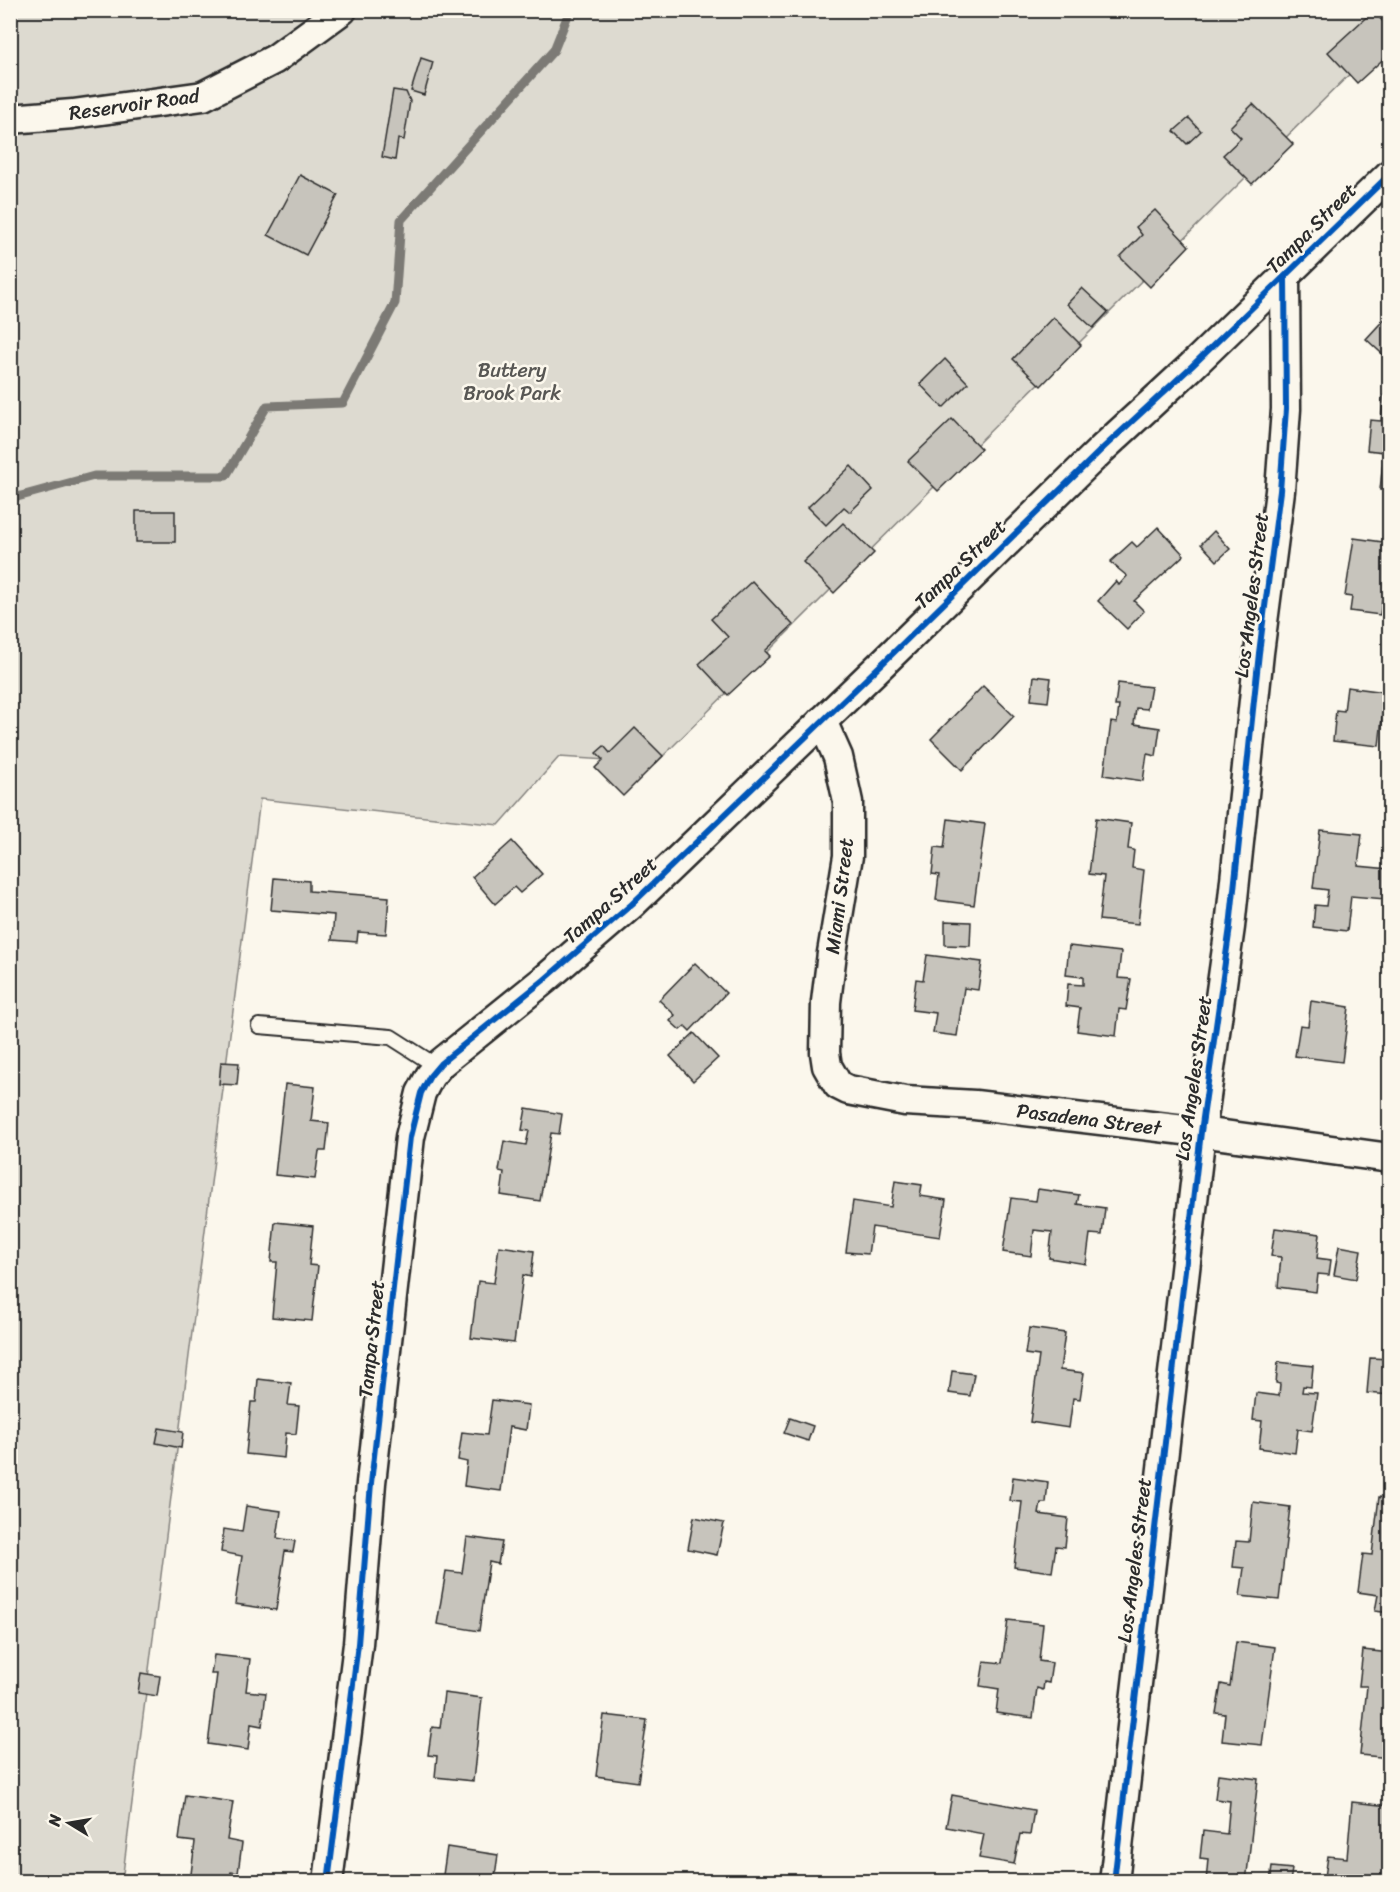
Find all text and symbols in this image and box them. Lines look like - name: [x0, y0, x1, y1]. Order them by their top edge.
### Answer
- street label: Reservoir Road: [67, 78, 203, 131]
- street label: Tampa Street: [1257, 174, 1366, 282]
- park label: Buttery Brook Park: [463, 353, 561, 411]
- street label: Los Angeles Street: [1224, 510, 1279, 680]
- street label: Tampa Street: [906, 511, 1015, 618]
- street label: Miami Street: [815, 836, 864, 956]
- street label: Tampa Street: [555, 848, 666, 953]
- street label: Los Angeles Street: [1165, 993, 1222, 1163]
- street label: Pasadena Street: [1015, 1093, 1164, 1146]
- street label: Tampa Street: [348, 1278, 395, 1400]
- street label: Los Angeles Street: [1107, 1475, 1162, 1645]
- north arrow: [39, 1793, 99, 1853]
- text: N: [39, 1811, 70, 1829]

